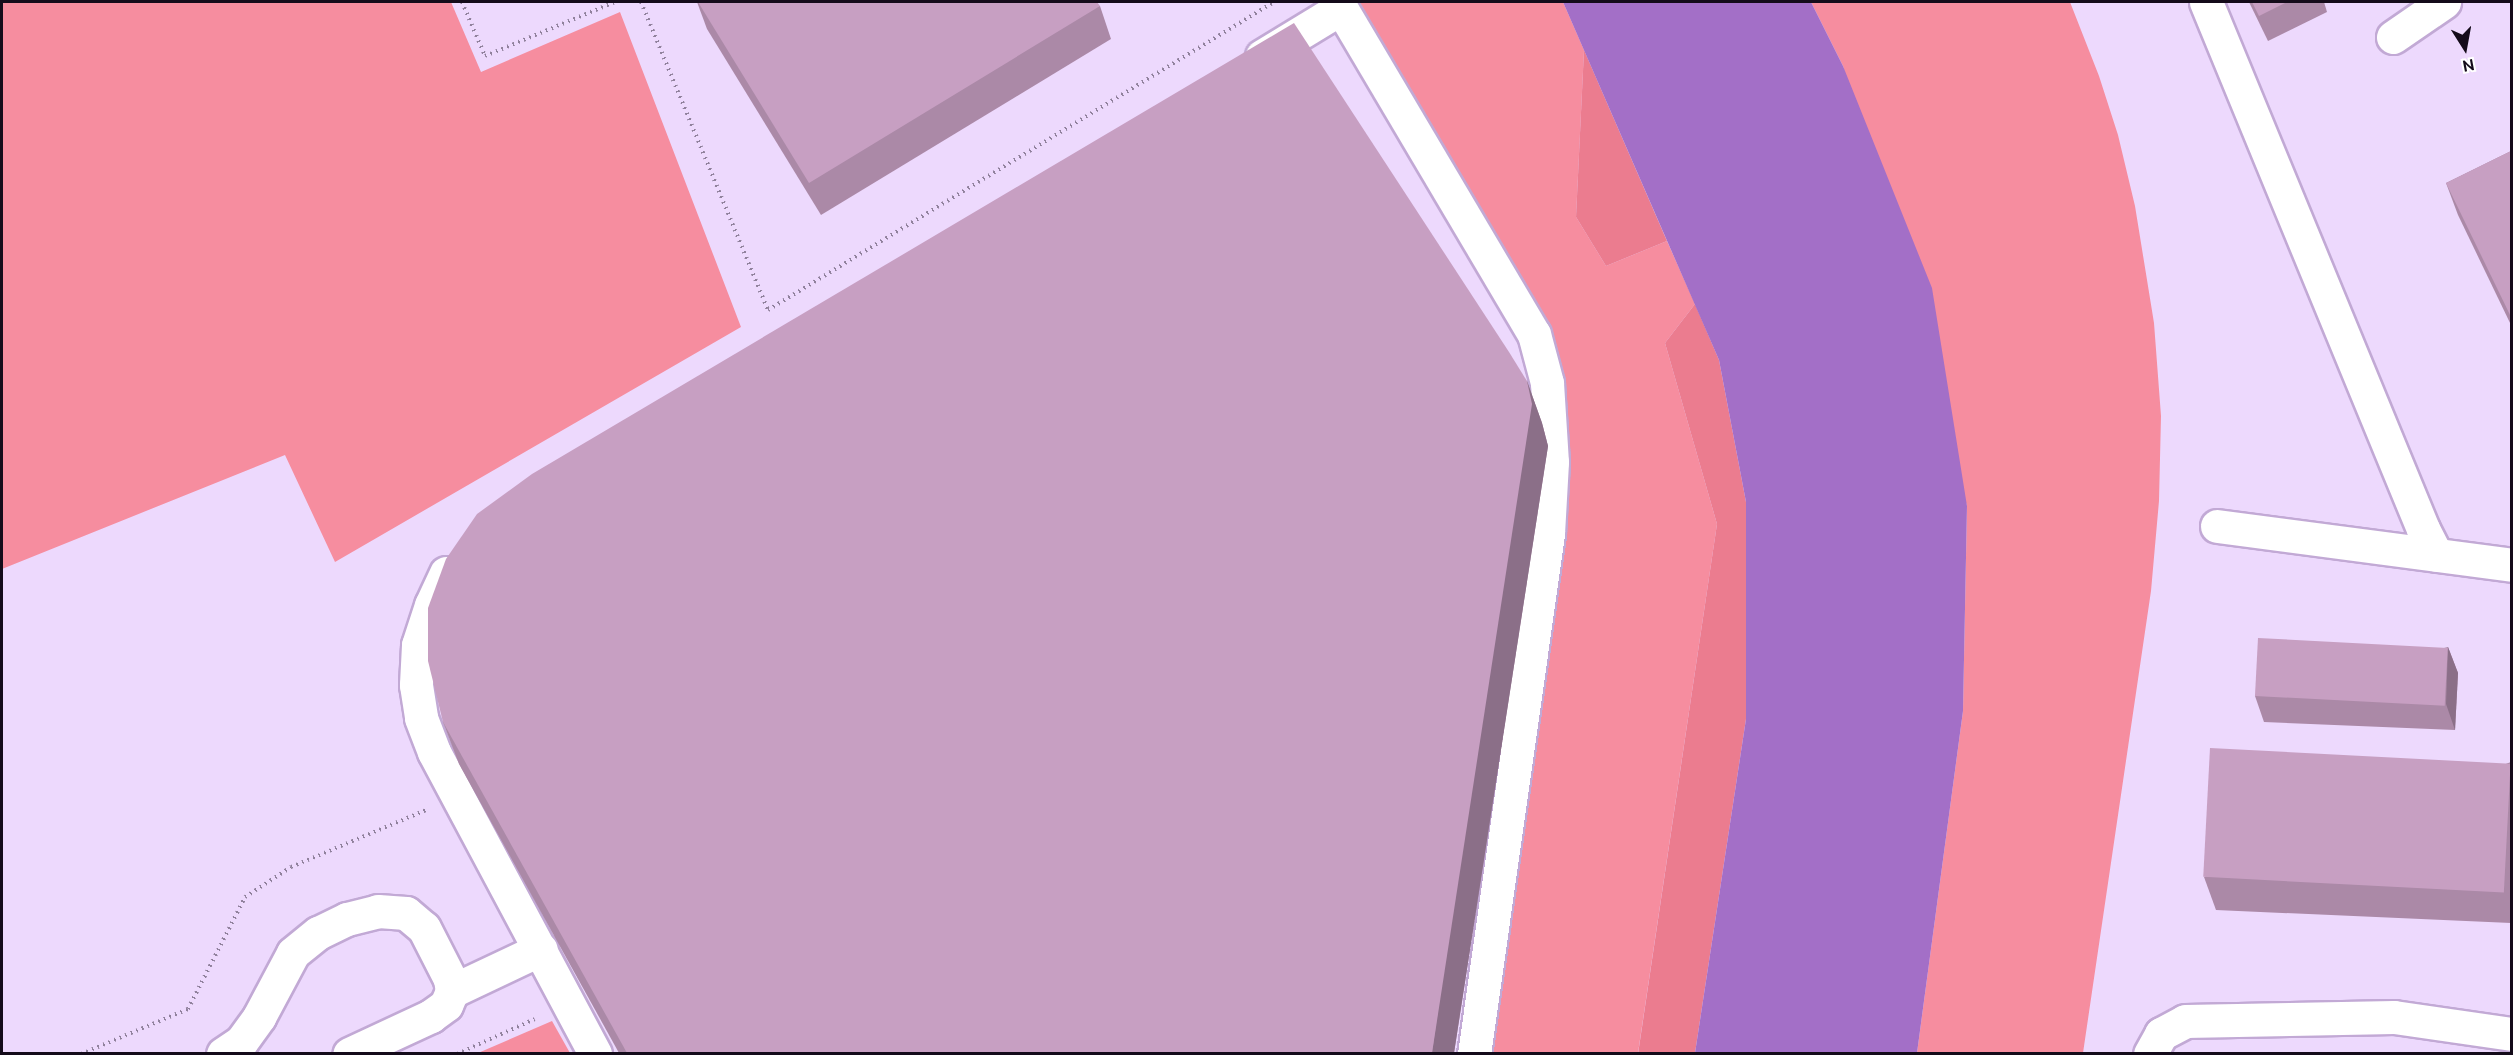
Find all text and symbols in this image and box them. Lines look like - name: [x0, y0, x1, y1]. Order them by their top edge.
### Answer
- north arrow: [2435, 18, 2495, 78]
- text: N: [2461, 56, 2476, 76]

